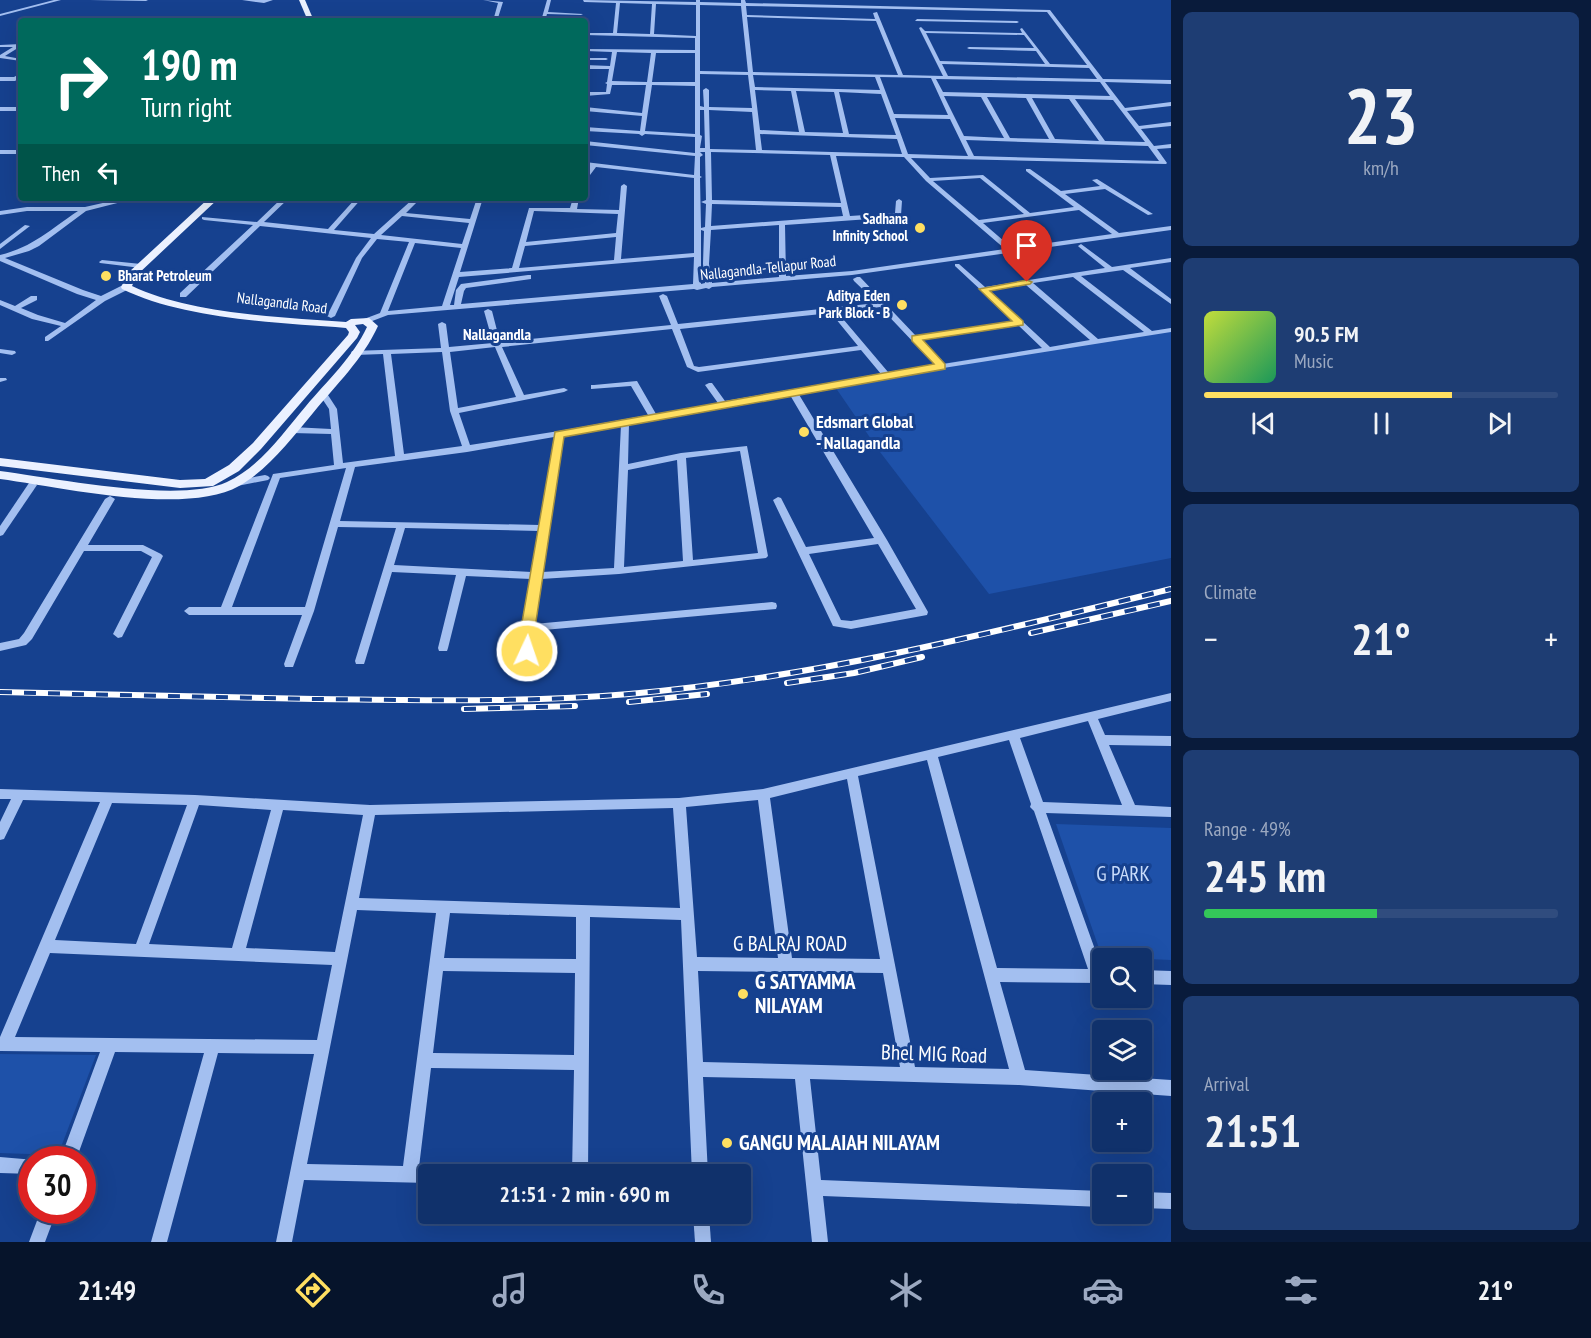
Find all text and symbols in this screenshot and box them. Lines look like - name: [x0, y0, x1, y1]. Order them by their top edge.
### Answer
- text: 190 m: [141, 37, 238, 92]
- icon: right: [42, 42, 120, 120]
- text: 23: [1344, 65, 1418, 166]
- text: Turn right: [141, 90, 232, 124]
- text: km/h: [1363, 155, 1399, 181]
- icon: left: [92, 156, 125, 189]
- text: Then: [42, 159, 80, 187]
- place label: Sadhana Infinity School: [832, 209, 908, 245]
- pin: [1001, 220, 1052, 282]
- marker: Sadhana Infinity School: [913, 221, 927, 235]
- icon: arrive: [1010, 229, 1043, 262]
- street label: Nallagandla-Tellapur Road: [699, 251, 837, 284]
- place label: Bharat Petroleum: [118, 266, 212, 285]
- marker: Bharat Petroleum: [99, 269, 113, 283]
- place label: Aditya Eden Park Block - B: [819, 286, 890, 322]
- street label: Nallagandla Road: [236, 288, 328, 317]
- marker: Aditya Eden Park Block - B: [895, 298, 909, 312]
- text: 90.5 FM: [1294, 320, 1359, 348]
- district label: Nallagandla: [463, 324, 531, 344]
- text: Music: [1294, 348, 1334, 374]
- icon: previous: [1247, 407, 1280, 440]
- icon: pause: [1365, 407, 1398, 440]
- icon: next: [1483, 407, 1516, 440]
- place label: Edsmart Global - Nallagandla: [816, 410, 914, 454]
- marker: Edsmart Global - Nallagandla: [797, 425, 811, 439]
- text: Climate: [1204, 579, 1257, 605]
- text: 21°: [1351, 609, 1411, 667]
- text: −: [1204, 617, 1218, 660]
- text: +: [1544, 617, 1558, 660]
- position arrow: [495, 619, 559, 683]
- text: Range · 49%: [1204, 816, 1291, 842]
- text: 245 km: [1204, 846, 1326, 904]
- park label: G PARK: [1096, 860, 1150, 887]
- street label: G BALRAJ ROAD: [733, 930, 847, 957]
- map controls: [1092, 948, 1152, 1224]
- button: search: [1092, 948, 1152, 1008]
- place label: G SATYAMMA NILAYAM: [755, 968, 856, 1019]
- marker: G SATYAMMA NILAYAM: [736, 987, 750, 1001]
- button: layers: [1092, 1020, 1152, 1080]
- street label: Bhel MIG Road: [881, 1038, 987, 1069]
- text: Arrival: [1204, 1071, 1249, 1097]
- button: +: [1092, 1092, 1152, 1152]
- text: 21:51: [1204, 1101, 1301, 1159]
- place label: GANGU MALAIAH NILAYAM: [739, 1129, 940, 1156]
- marker: GANGU MALAIAH NILAYAM: [720, 1136, 734, 1150]
- speed limit sign: 30: [18, 1146, 96, 1224]
- button: −: [1092, 1164, 1152, 1224]
- text: 21:51 · 2 min · 690 m: [499, 1180, 670, 1208]
- icon: directions: [292, 1269, 334, 1311]
- icon: music: [489, 1269, 531, 1311]
- icon: phone: [687, 1269, 729, 1311]
- icon: climate: [885, 1269, 927, 1311]
- icon: car: [1082, 1269, 1124, 1311]
- icon: filters: [1280, 1269, 1322, 1311]
- text: 21:49: [78, 1273, 136, 1307]
- text: 21°: [1477, 1273, 1513, 1307]

